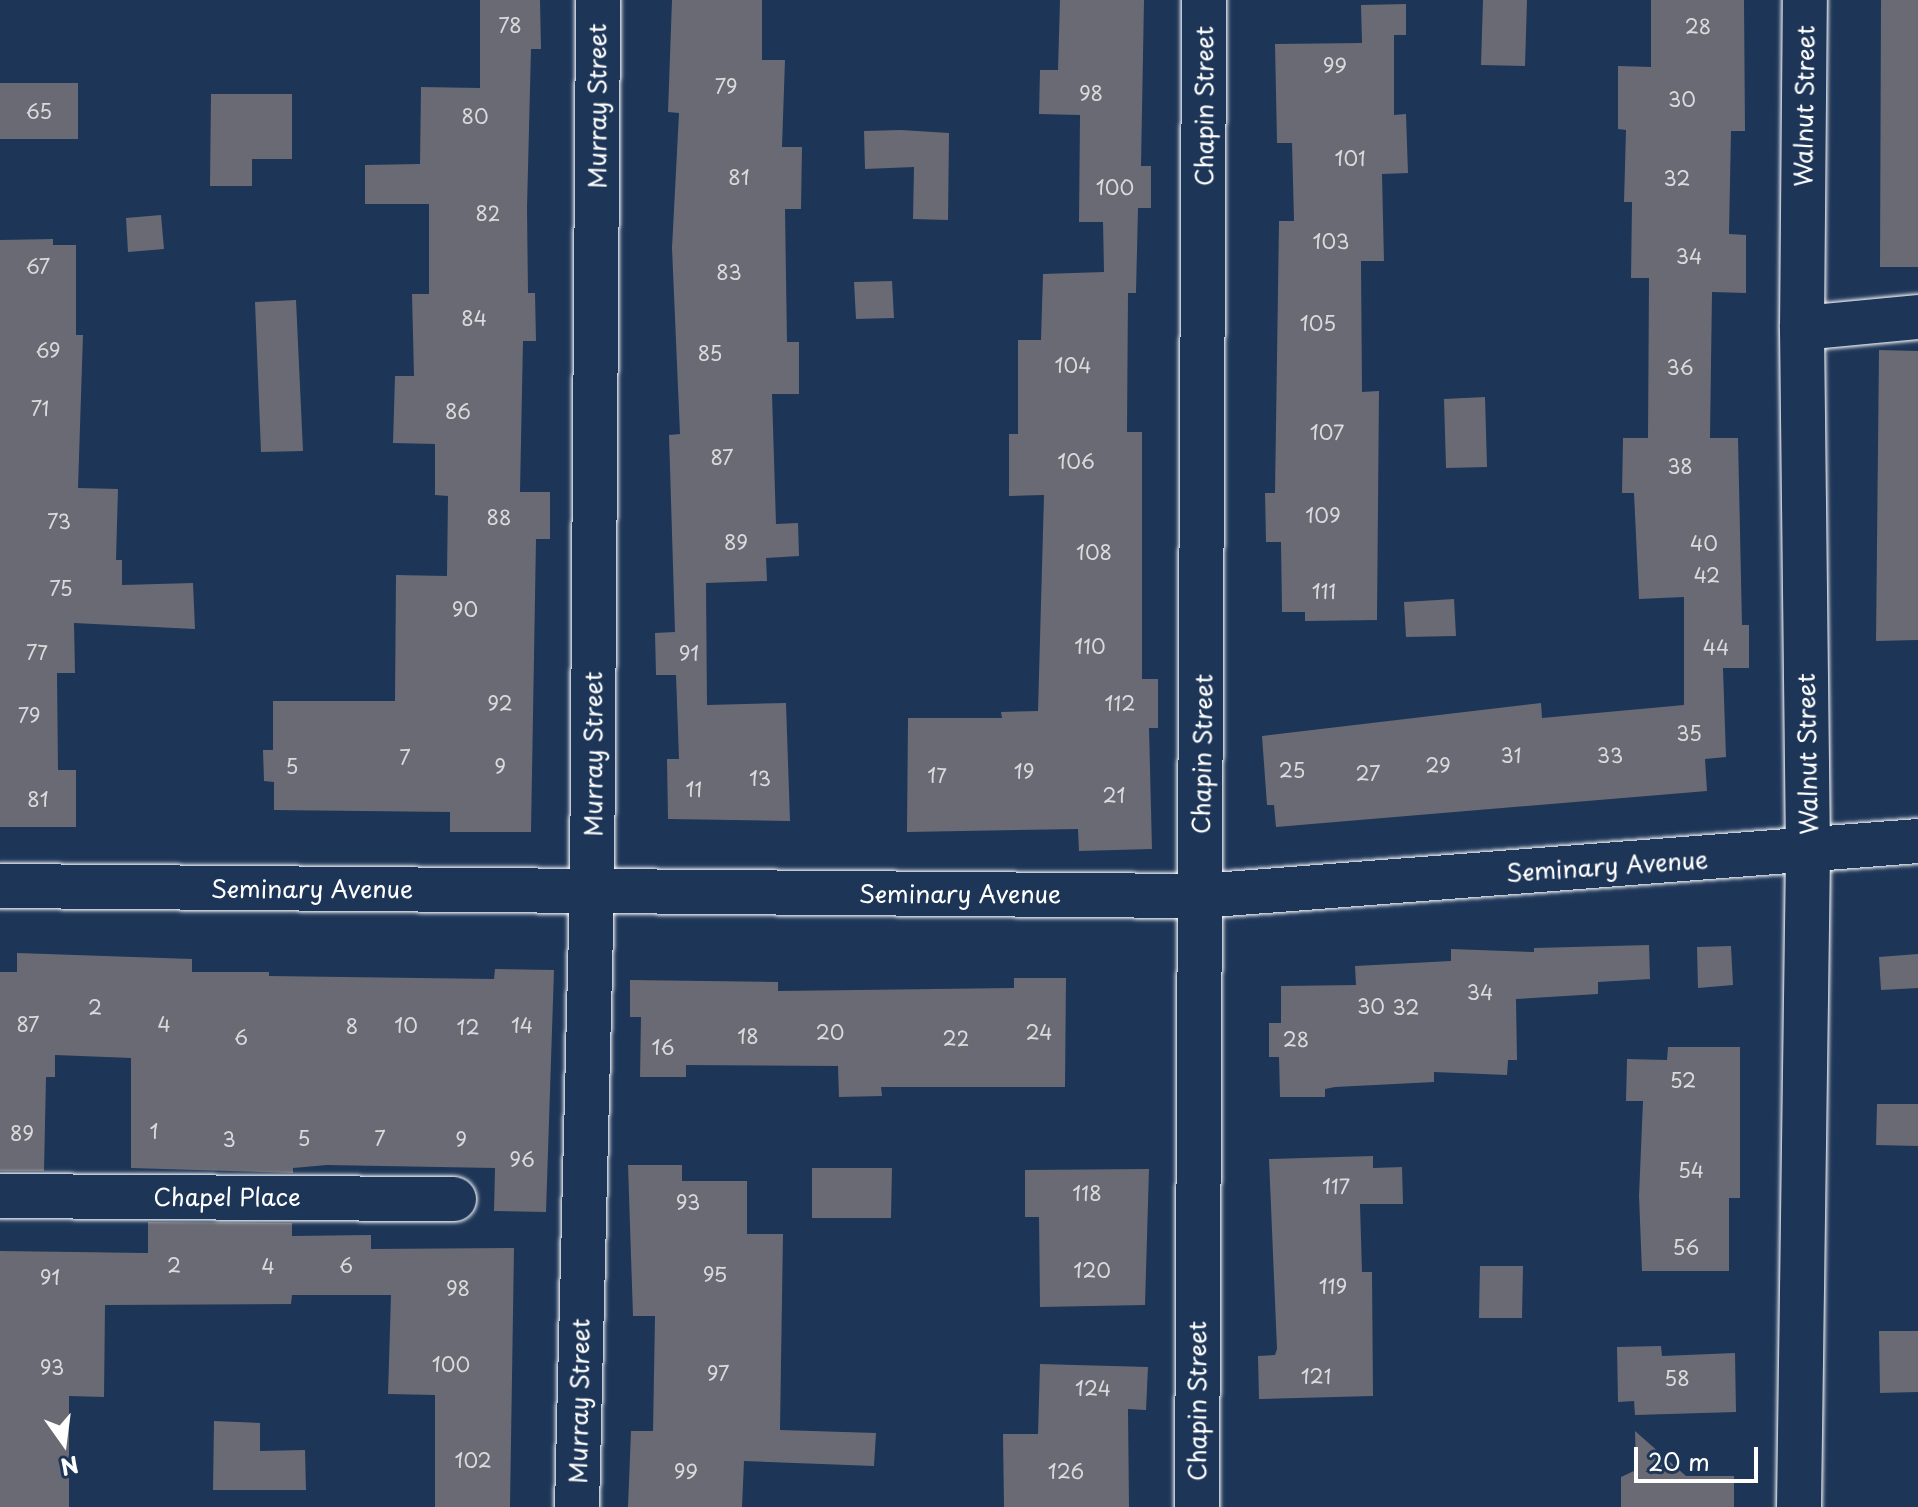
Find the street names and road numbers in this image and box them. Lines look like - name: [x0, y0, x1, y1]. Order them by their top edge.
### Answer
- street label: Murray Street: [583, 23, 611, 189]
- street label: Walnut Street: [1788, 25, 1820, 187]
- street label: Chapin Street: [1190, 26, 1218, 186]
- street label: Murray Street: [579, 671, 607, 837]
- street label: Chapin Street: [1186, 673, 1218, 835]
- street label: Walnut Street: [1791, 673, 1823, 835]
- street label: Seminary Avenue: [1506, 845, 1708, 887]
- street label: Seminary Avenue: [212, 875, 412, 903]
- street label: Seminary Avenue: [860, 880, 1060, 908]
- street label: Chapel Place: [153, 1183, 301, 1211]
- street label: Murray Street: [563, 1318, 595, 1484]
- street label: Chapin Street: [1183, 1321, 1211, 1481]

